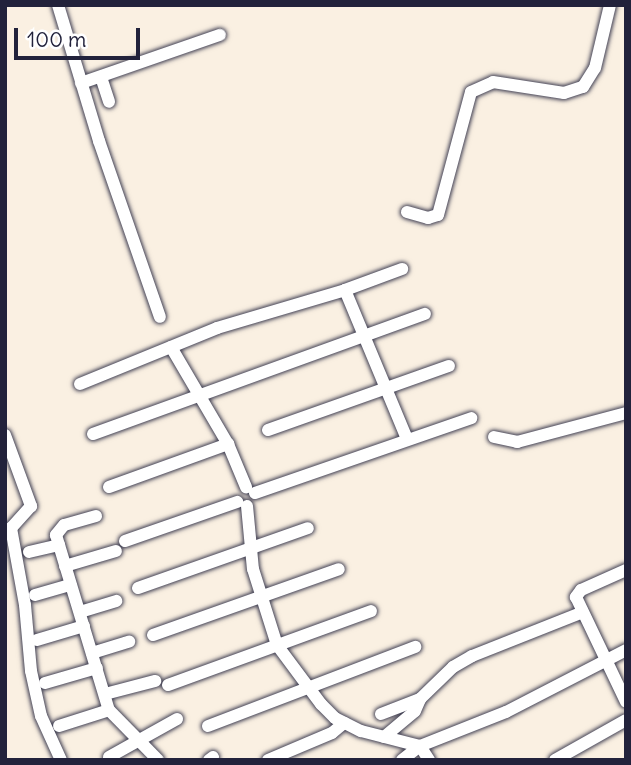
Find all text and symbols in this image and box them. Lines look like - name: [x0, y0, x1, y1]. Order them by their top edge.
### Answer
- scale bar: [18, 14, 144, 58]
- text: 100 m: [27, 26, 86, 53]

